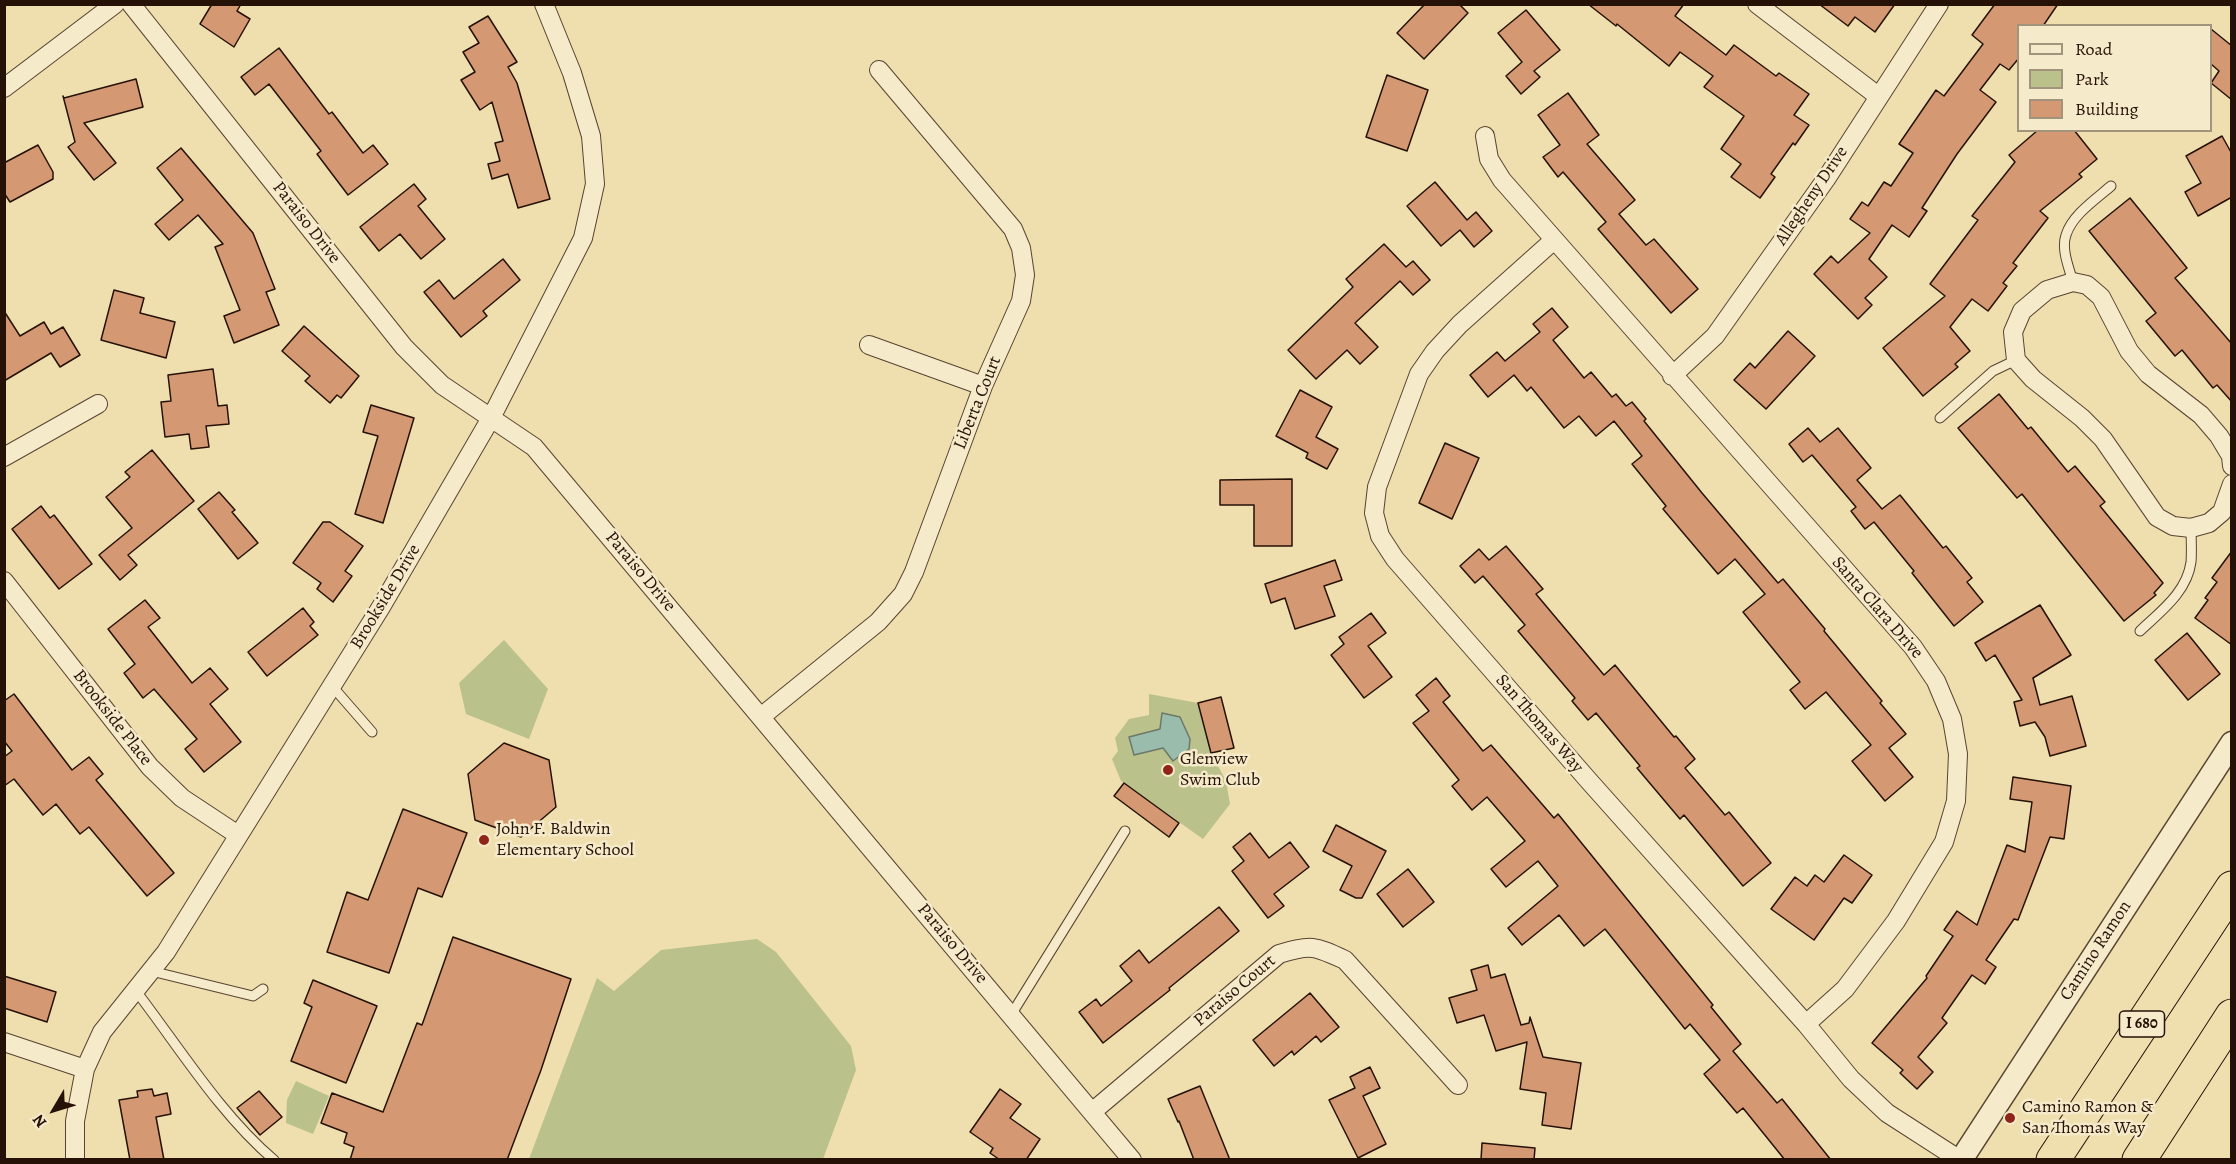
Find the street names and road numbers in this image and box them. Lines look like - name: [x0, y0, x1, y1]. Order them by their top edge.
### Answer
- street label: Allegheny Drive: [1771, 142, 1853, 250]
- street label: Paraiso Drive: [267, 178, 345, 268]
- street label: Liberta Court: [950, 353, 1006, 453]
- street label: Paraiso Drive: [600, 527, 680, 617]
- street label: Brookside Drive: [346, 541, 426, 653]
- street label: Santa Clara Drive: [1827, 552, 1927, 664]
- street label: Brookside Place: [68, 666, 156, 770]
- street label: San Thomas Way: [1490, 670, 1588, 778]
- street label: Camino Ramon: [2056, 897, 2136, 1005]
- street label: Paraiso Drive: [912, 899, 992, 989]
- street label: Paraiso Court: [1190, 950, 1280, 1032]
- road number: I 680: [2120, 1011, 2164, 1037]

